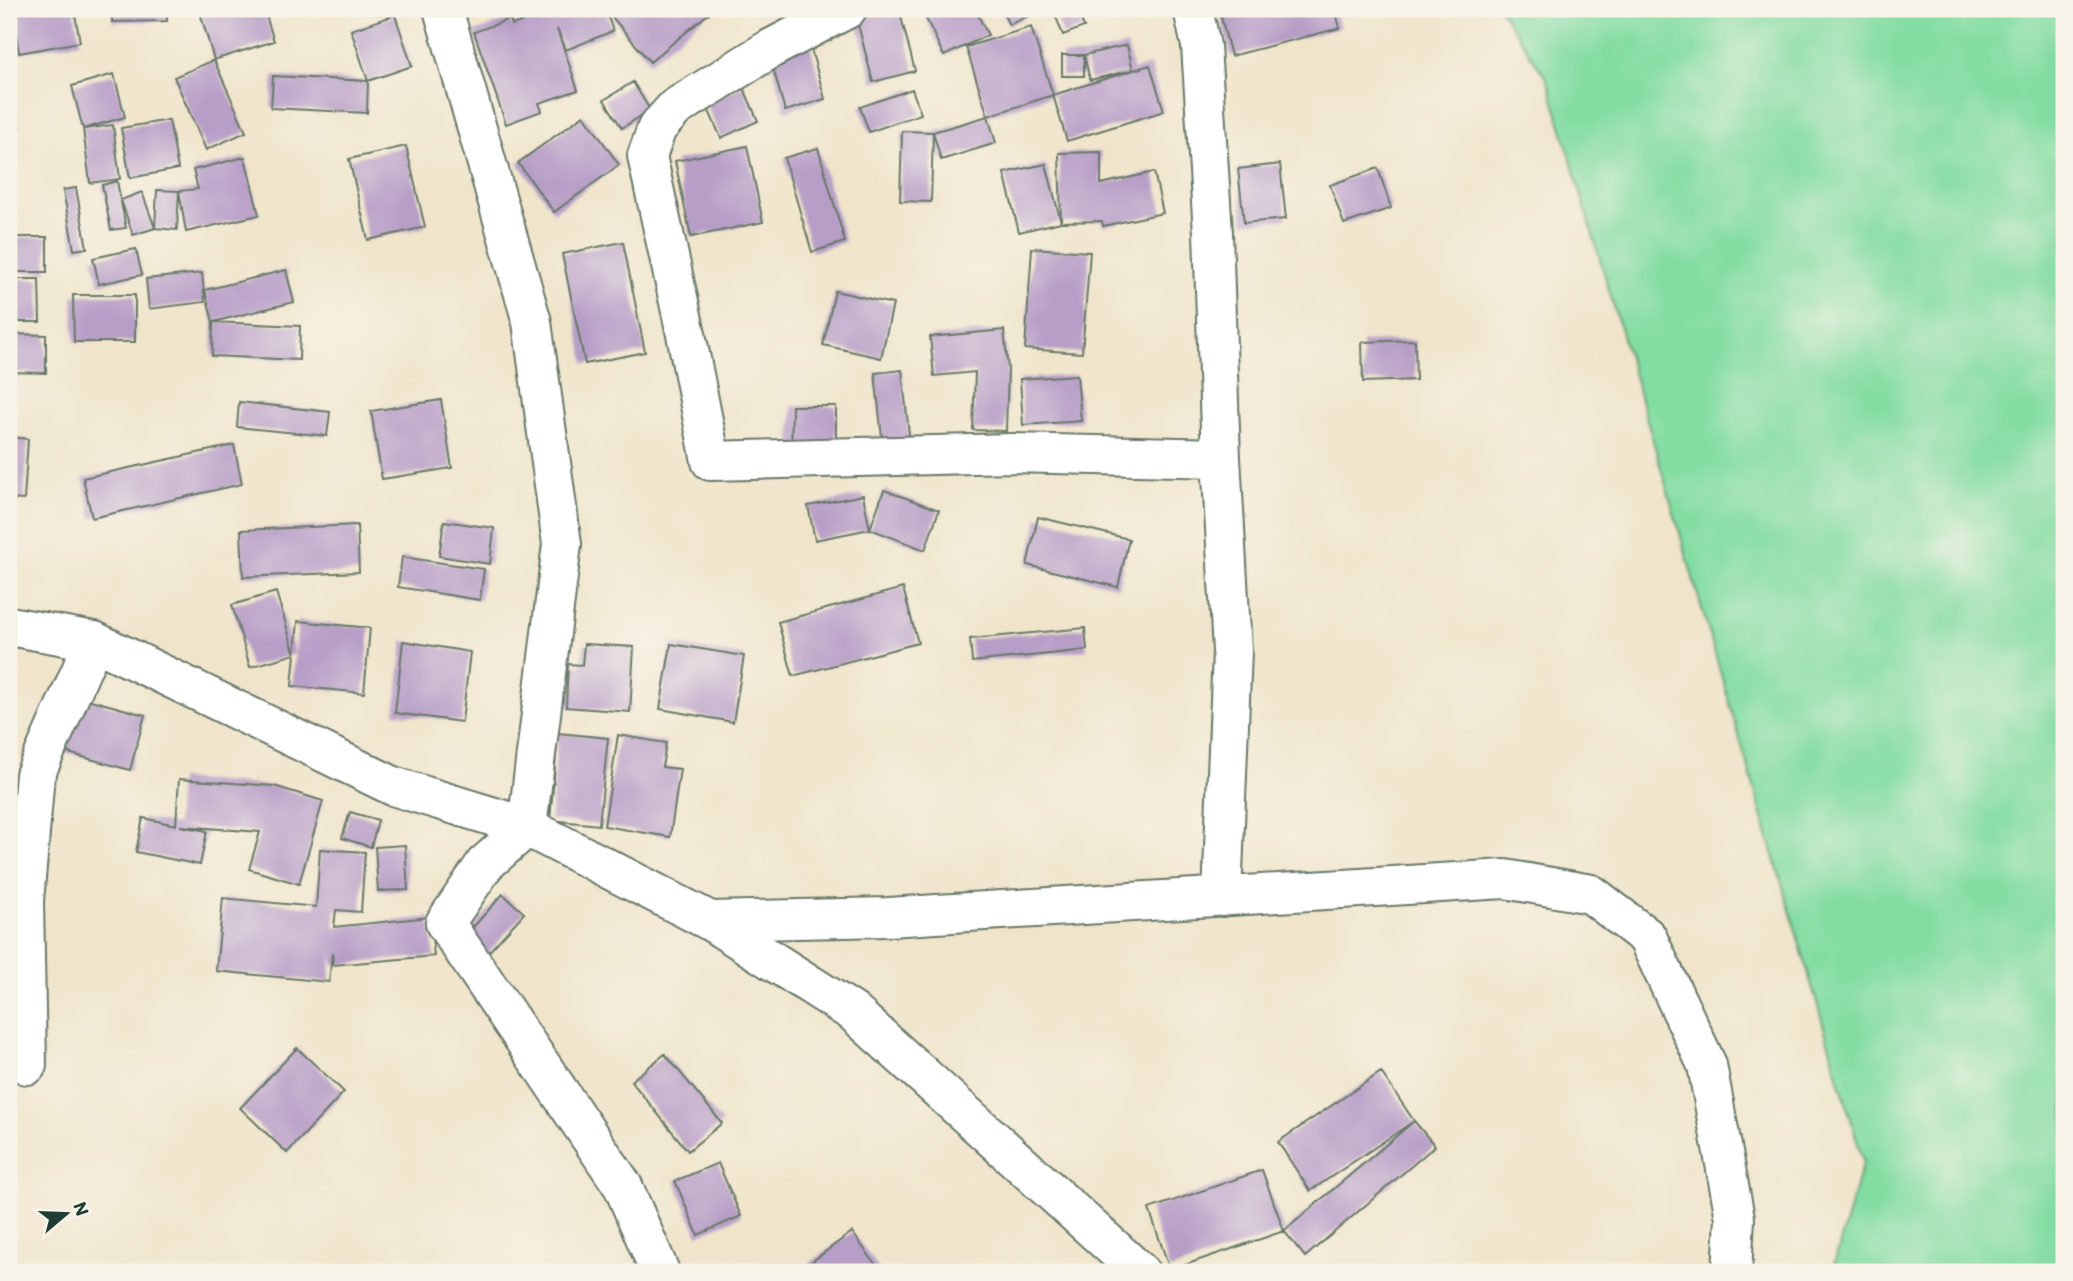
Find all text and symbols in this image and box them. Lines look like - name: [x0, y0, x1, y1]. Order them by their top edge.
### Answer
- north arrow: [32, 1180, 102, 1250]
- text: N: [69, 1199, 95, 1218]

